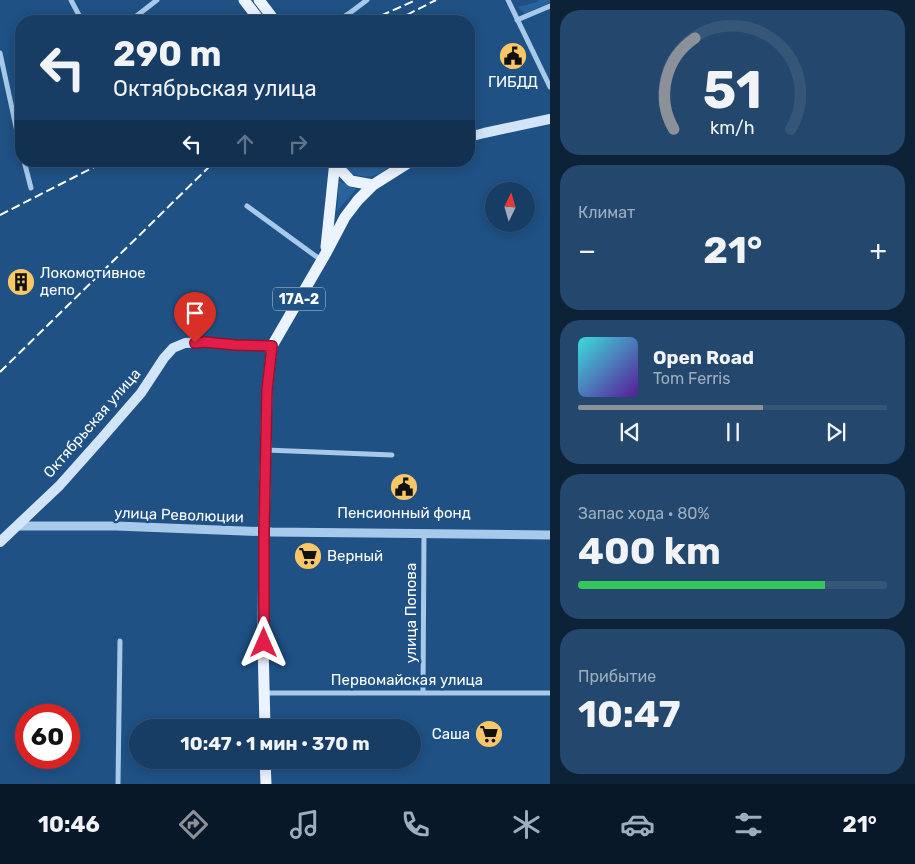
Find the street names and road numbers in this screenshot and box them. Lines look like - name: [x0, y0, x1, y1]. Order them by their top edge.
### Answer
- road number: 17А-2: [273, 288, 325, 310]
- street label: Октябрьская улица: [40, 365, 144, 481]
- street label: улица Революции: [114, 504, 244, 526]
- street label: улица Попова: [402, 563, 420, 663]
- street label: Первомайская улица: [331, 671, 483, 689]

